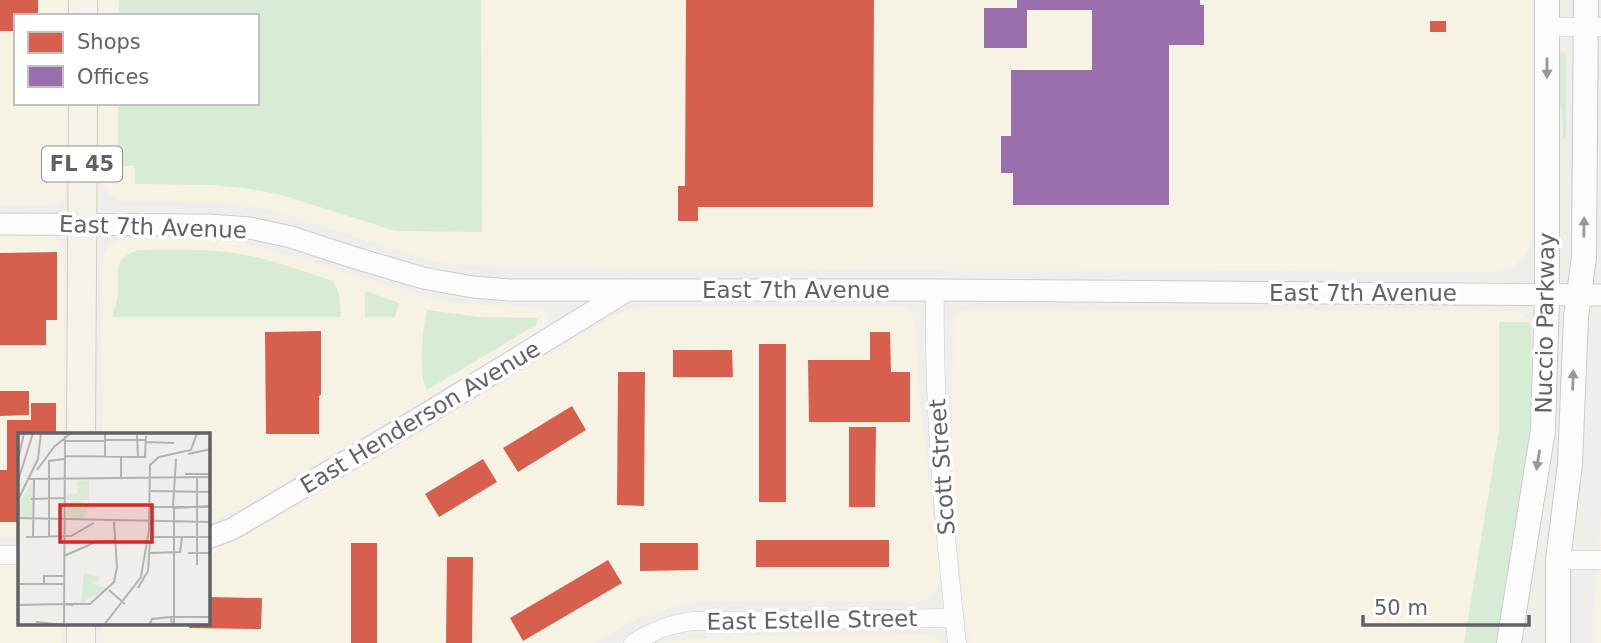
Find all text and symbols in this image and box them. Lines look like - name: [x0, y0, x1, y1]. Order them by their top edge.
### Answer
- legend: [14, 14, 259, 105]
- text: Shops: [77, 30, 141, 54]
- one-way arrow: [1541, 57, 1553, 79]
- text: Offices: [77, 65, 149, 89]
- road number: FL 45: [42, 146, 122, 182]
- street label: East 7th Avenue: [59, 211, 247, 243]
- one-way arrow: [1578, 215, 1590, 237]
- street label: Nuccio Parkway: [1530, 232, 1560, 414]
- street label: East 7th Avenue: [702, 277, 890, 303]
- street label: East 7th Avenue: [1269, 280, 1457, 306]
- street label: East Henderson Avenue: [296, 335, 544, 499]
- one-way arrow: [1568, 368, 1579, 390]
- street label: Scott Street: [924, 398, 960, 536]
- inset map: [18, 433, 210, 626]
- one-way arrow: [1532, 449, 1543, 471]
- scale bar: [1363, 584, 1529, 628]
- text: 50 m: [1374, 596, 1428, 620]
- street label: East Estelle Street: [706, 605, 918, 635]

